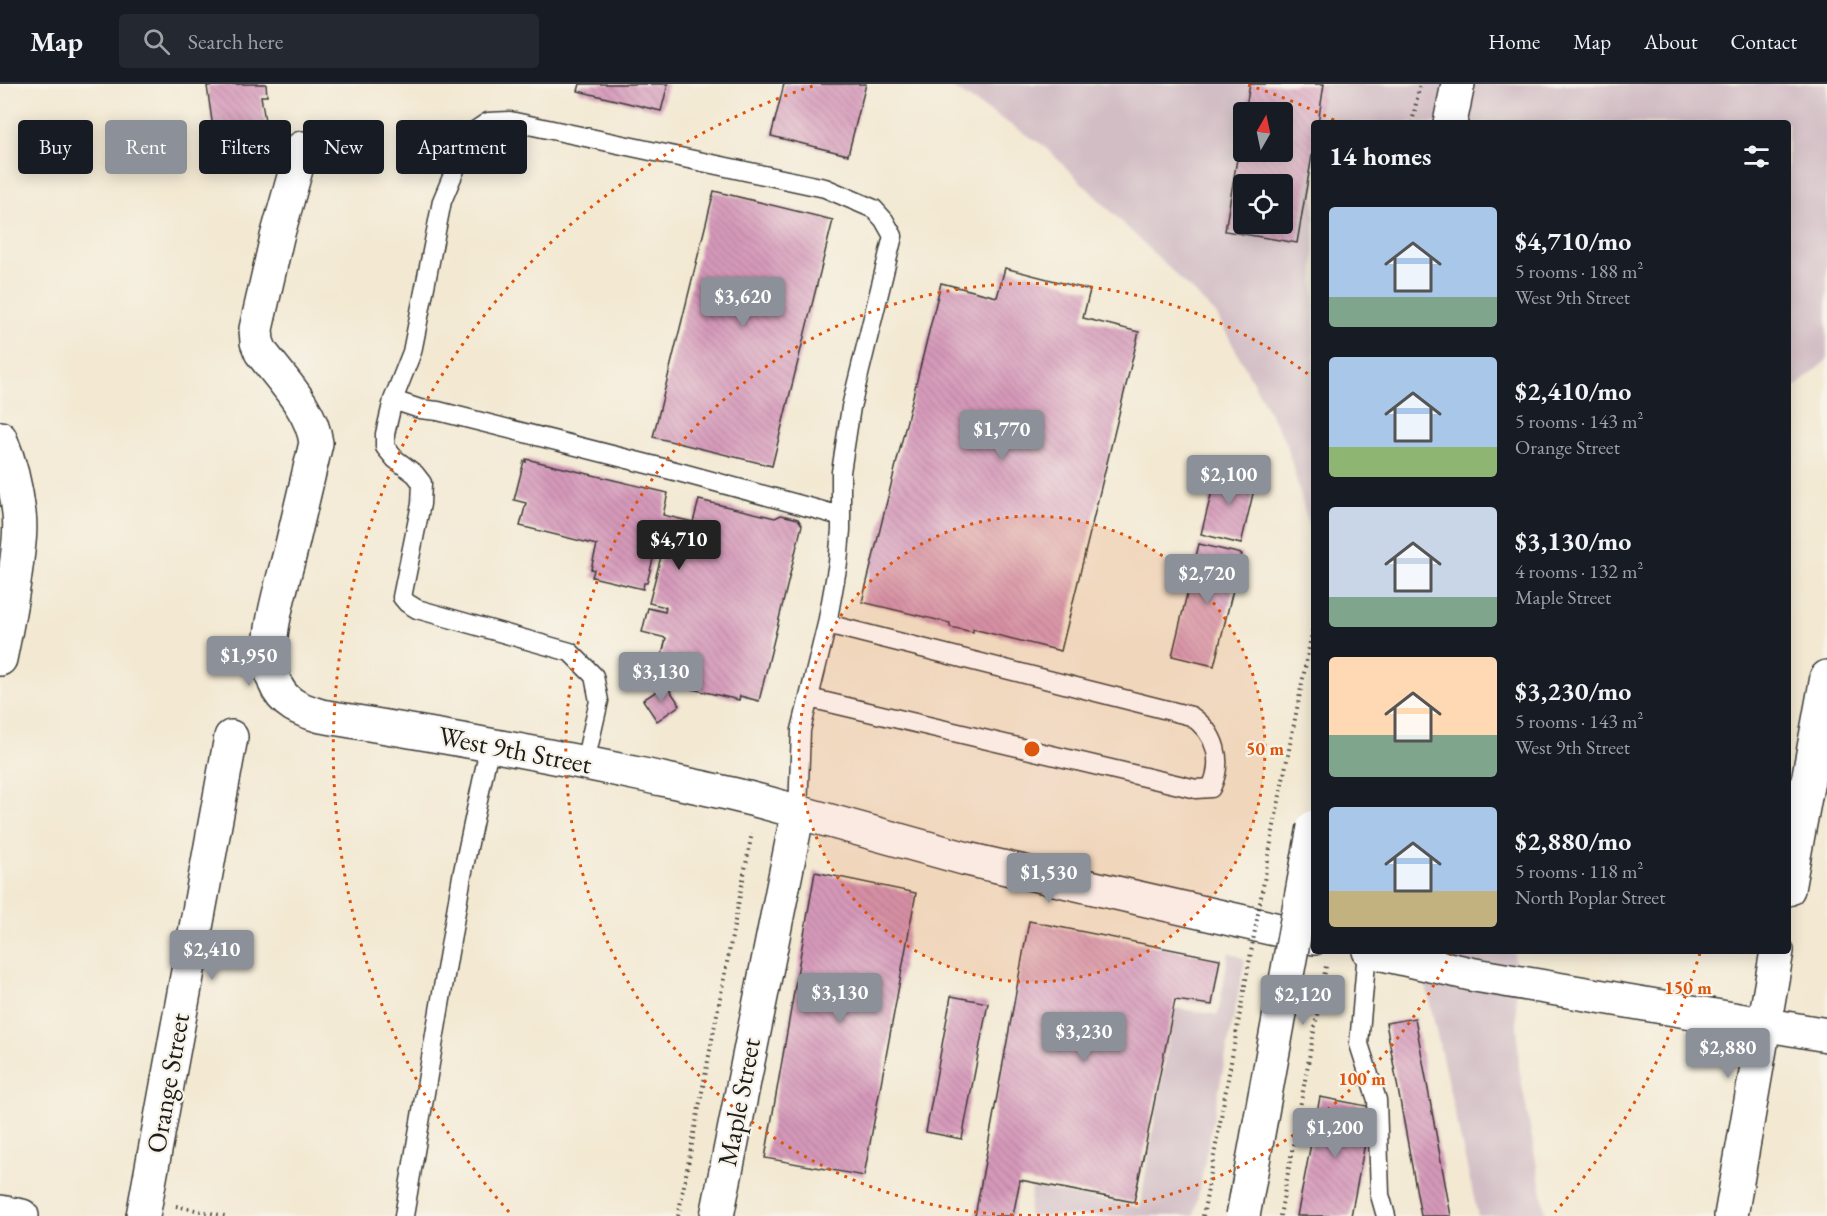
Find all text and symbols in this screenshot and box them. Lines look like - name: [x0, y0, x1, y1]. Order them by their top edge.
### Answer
- search box: [119, 14, 539, 68]
- text: Map: [30, 23, 83, 59]
- icon: search: [140, 25, 173, 58]
- text: Search here: [188, 27, 283, 56]
- text: Home: [1488, 28, 1540, 55]
- text: Map: [1573, 28, 1611, 55]
- text: About: [1644, 28, 1697, 55]
- text: Contact: [1730, 28, 1797, 55]
- north arrow: [1233, 102, 1293, 162]
- map controls: [1233, 102, 1293, 234]
- chip: Buy: [18, 120, 93, 174]
- chip: Rent: [105, 120, 187, 174]
- chip: Filters: [199, 120, 291, 174]
- chip: New: [303, 120, 384, 174]
- chip: Apartment: [396, 120, 527, 174]
- text: 14 homes: [1329, 139, 1431, 173]
- icon: filters: [1740, 140, 1773, 173]
- button: locate: [1233, 174, 1293, 234]
- text: $4,710/mo: [1515, 224, 1631, 258]
- icon: home: [1377, 231, 1449, 303]
- text: 5 rooms · 188 m²: [1515, 258, 1643, 284]
- pin: $3,620: [694, 277, 792, 328]
- text: $3,620: [715, 283, 771, 309]
- text: West 9th Street: [1515, 284, 1630, 310]
- text: $2,410/mo: [1515, 374, 1631, 408]
- icon: home: [1377, 381, 1449, 453]
- text: 5 rooms · 143 m²: [1515, 408, 1643, 434]
- pin: $1,770: [953, 410, 1051, 461]
- text: $1,770: [974, 416, 1030, 442]
- text: Orange Street: [1515, 434, 1620, 460]
- pin: $2,100: [1180, 455, 1278, 506]
- text: $2,100: [1201, 461, 1257, 487]
- pin: $4,710: [630, 520, 728, 571]
- text: $3,130/mo: [1515, 524, 1631, 558]
- text: $4,710: [651, 526, 707, 552]
- icon: home: [1377, 531, 1449, 603]
- pin: $2,720: [1158, 554, 1256, 605]
- text: 4 rooms · 132 m²: [1515, 558, 1643, 584]
- text: $2,720: [1179, 560, 1235, 586]
- text: Maple Street: [1515, 584, 1611, 610]
- pin: $1,950: [200, 636, 298, 687]
- text: $1,950: [221, 642, 277, 668]
- pin: $3,130: [612, 652, 710, 703]
- text: $3,130: [633, 658, 689, 684]
- text: $3,230/mo: [1515, 674, 1631, 708]
- icon: home: [1377, 681, 1449, 753]
- text: 5 rooms · 143 m²: [1515, 708, 1643, 734]
- street label: West 9th Street: [436, 718, 595, 782]
- text: West 9th Street: [1515, 734, 1630, 760]
- text: 50 m: [1246, 737, 1284, 760]
- centre of rings: [1022, 739, 1042, 759]
- text: $2,880/mo: [1515, 824, 1631, 858]
- icon: home: [1377, 831, 1449, 903]
- pin: $1,530: [1000, 853, 1098, 904]
- text: 5 rooms · 118 m²: [1515, 858, 1643, 884]
- text: $1,530: [1021, 859, 1077, 885]
- text: North Poplar Street: [1515, 884, 1665, 910]
- pin: $2,410: [163, 930, 261, 981]
- text: $2,410: [184, 936, 240, 962]
- pin: $3,130: [791, 973, 889, 1024]
- pin: $2,120: [1254, 975, 1352, 1026]
- text: 150 m: [1664, 976, 1712, 999]
- text: $3,130: [812, 979, 868, 1005]
- text: $2,120: [1275, 981, 1331, 1007]
- street label: Orange Street: [138, 1010, 197, 1156]
- pin: $3,230: [1035, 1012, 1133, 1063]
- text: $3,230: [1056, 1018, 1112, 1044]
- pin: $2,880: [1679, 1028, 1777, 1079]
- street label: Maple Street: [709, 1034, 768, 1169]
- text: $2,880: [1700, 1034, 1756, 1060]
- text: 100 m: [1338, 1067, 1386, 1090]
- pin: $1,200: [1286, 1108, 1384, 1159]
- text: $1,200: [1307, 1114, 1363, 1140]

